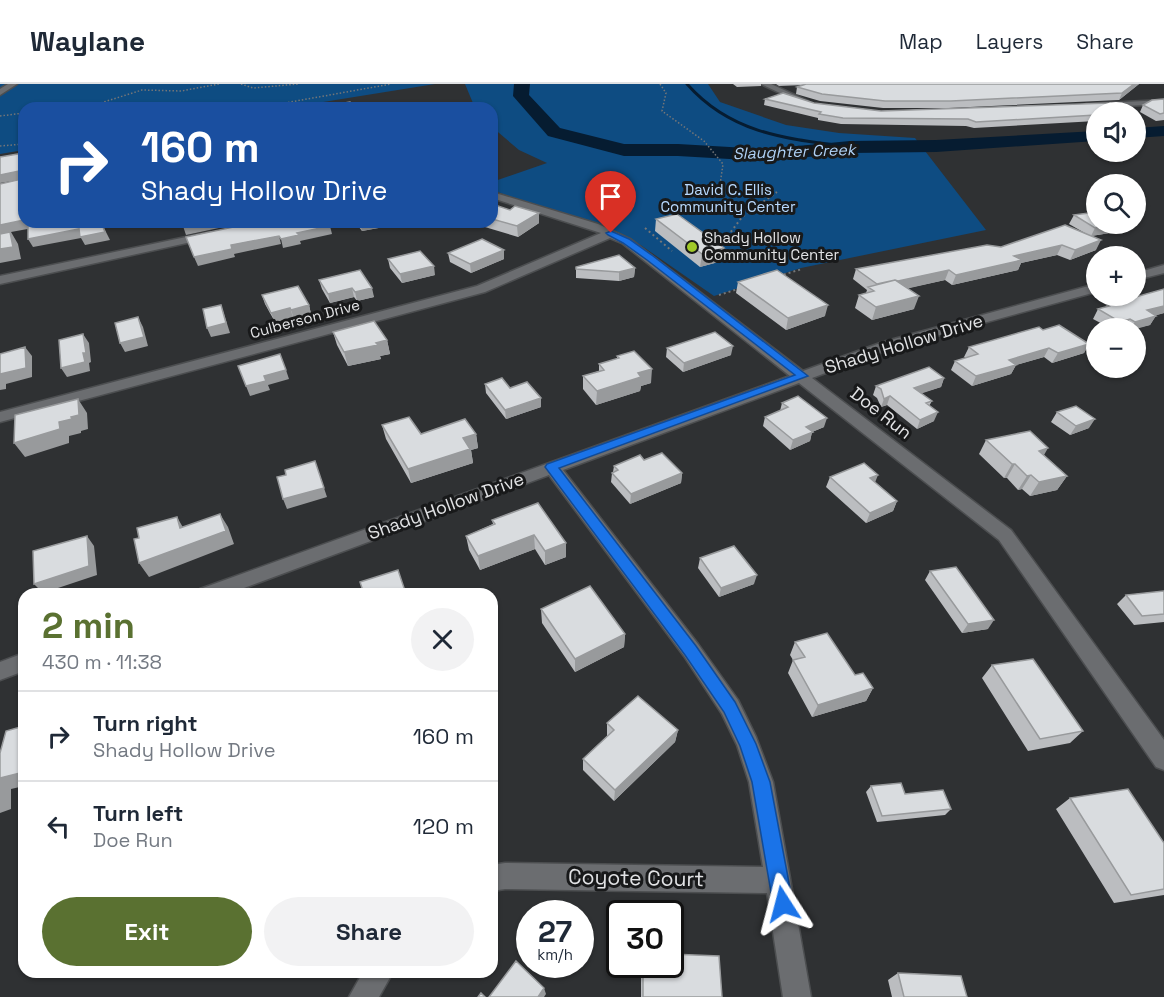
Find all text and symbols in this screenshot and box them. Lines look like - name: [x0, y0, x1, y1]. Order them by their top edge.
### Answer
- text: Waylane: [30, 23, 145, 59]
- text: Map: [899, 28, 943, 55]
- text: Layers: [976, 28, 1043, 55]
- text: Share: [1076, 28, 1134, 55]
- map controls: [1086, 102, 1146, 378]
- button: sound: [1086, 102, 1146, 162]
- text: 160 m: [141, 121, 260, 174]
- icon: right: [42, 126, 120, 204]
- water label: Slaughter Creek: [732, 139, 858, 164]
- pin: [585, 171, 636, 233]
- text: Shady Hollow Drive: [141, 173, 387, 208]
- button: search: [1086, 174, 1146, 234]
- icon: arrive: [594, 180, 627, 213]
- park label: David C. Ellis Community Center: [660, 180, 796, 216]
- place label: Shady Hollow Community Center: [704, 228, 840, 264]
- marker: Shady Hollow Community Center: [685, 240, 699, 254]
- button: +: [1086, 246, 1146, 306]
- street label: Culberson Drive: [248, 295, 362, 342]
- street label: Shady Hollow Drive: [822, 309, 986, 379]
- button: −: [1086, 318, 1146, 378]
- street label: Doe Run: [846, 381, 917, 444]
- street label: Shady Hollow Drive: [365, 467, 527, 544]
- text: 2 min: [42, 603, 135, 649]
- button: close: [411, 608, 474, 671]
- text: 430 m · 11:38: [42, 649, 162, 675]
- text: Turn right: [93, 709, 198, 737]
- icon: right: [42, 720, 75, 753]
- text: 160 m: [413, 722, 474, 750]
- text: Shady Hollow Drive: [93, 737, 276, 763]
- text: Turn left: [93, 799, 183, 827]
- icon: left: [42, 810, 75, 843]
- text: 120 m: [413, 812, 474, 840]
- text: Doe Run: [93, 827, 173, 853]
- street label: Coyote Court: [568, 863, 704, 892]
- position arrow: [751, 872, 815, 936]
- button: Exit: [42, 897, 252, 966]
- button: Share: [264, 897, 474, 966]
- speed limit sign: 30: [606, 900, 684, 978]
- text: 27: [538, 912, 572, 951]
- text: km/h: [537, 945, 573, 964]

